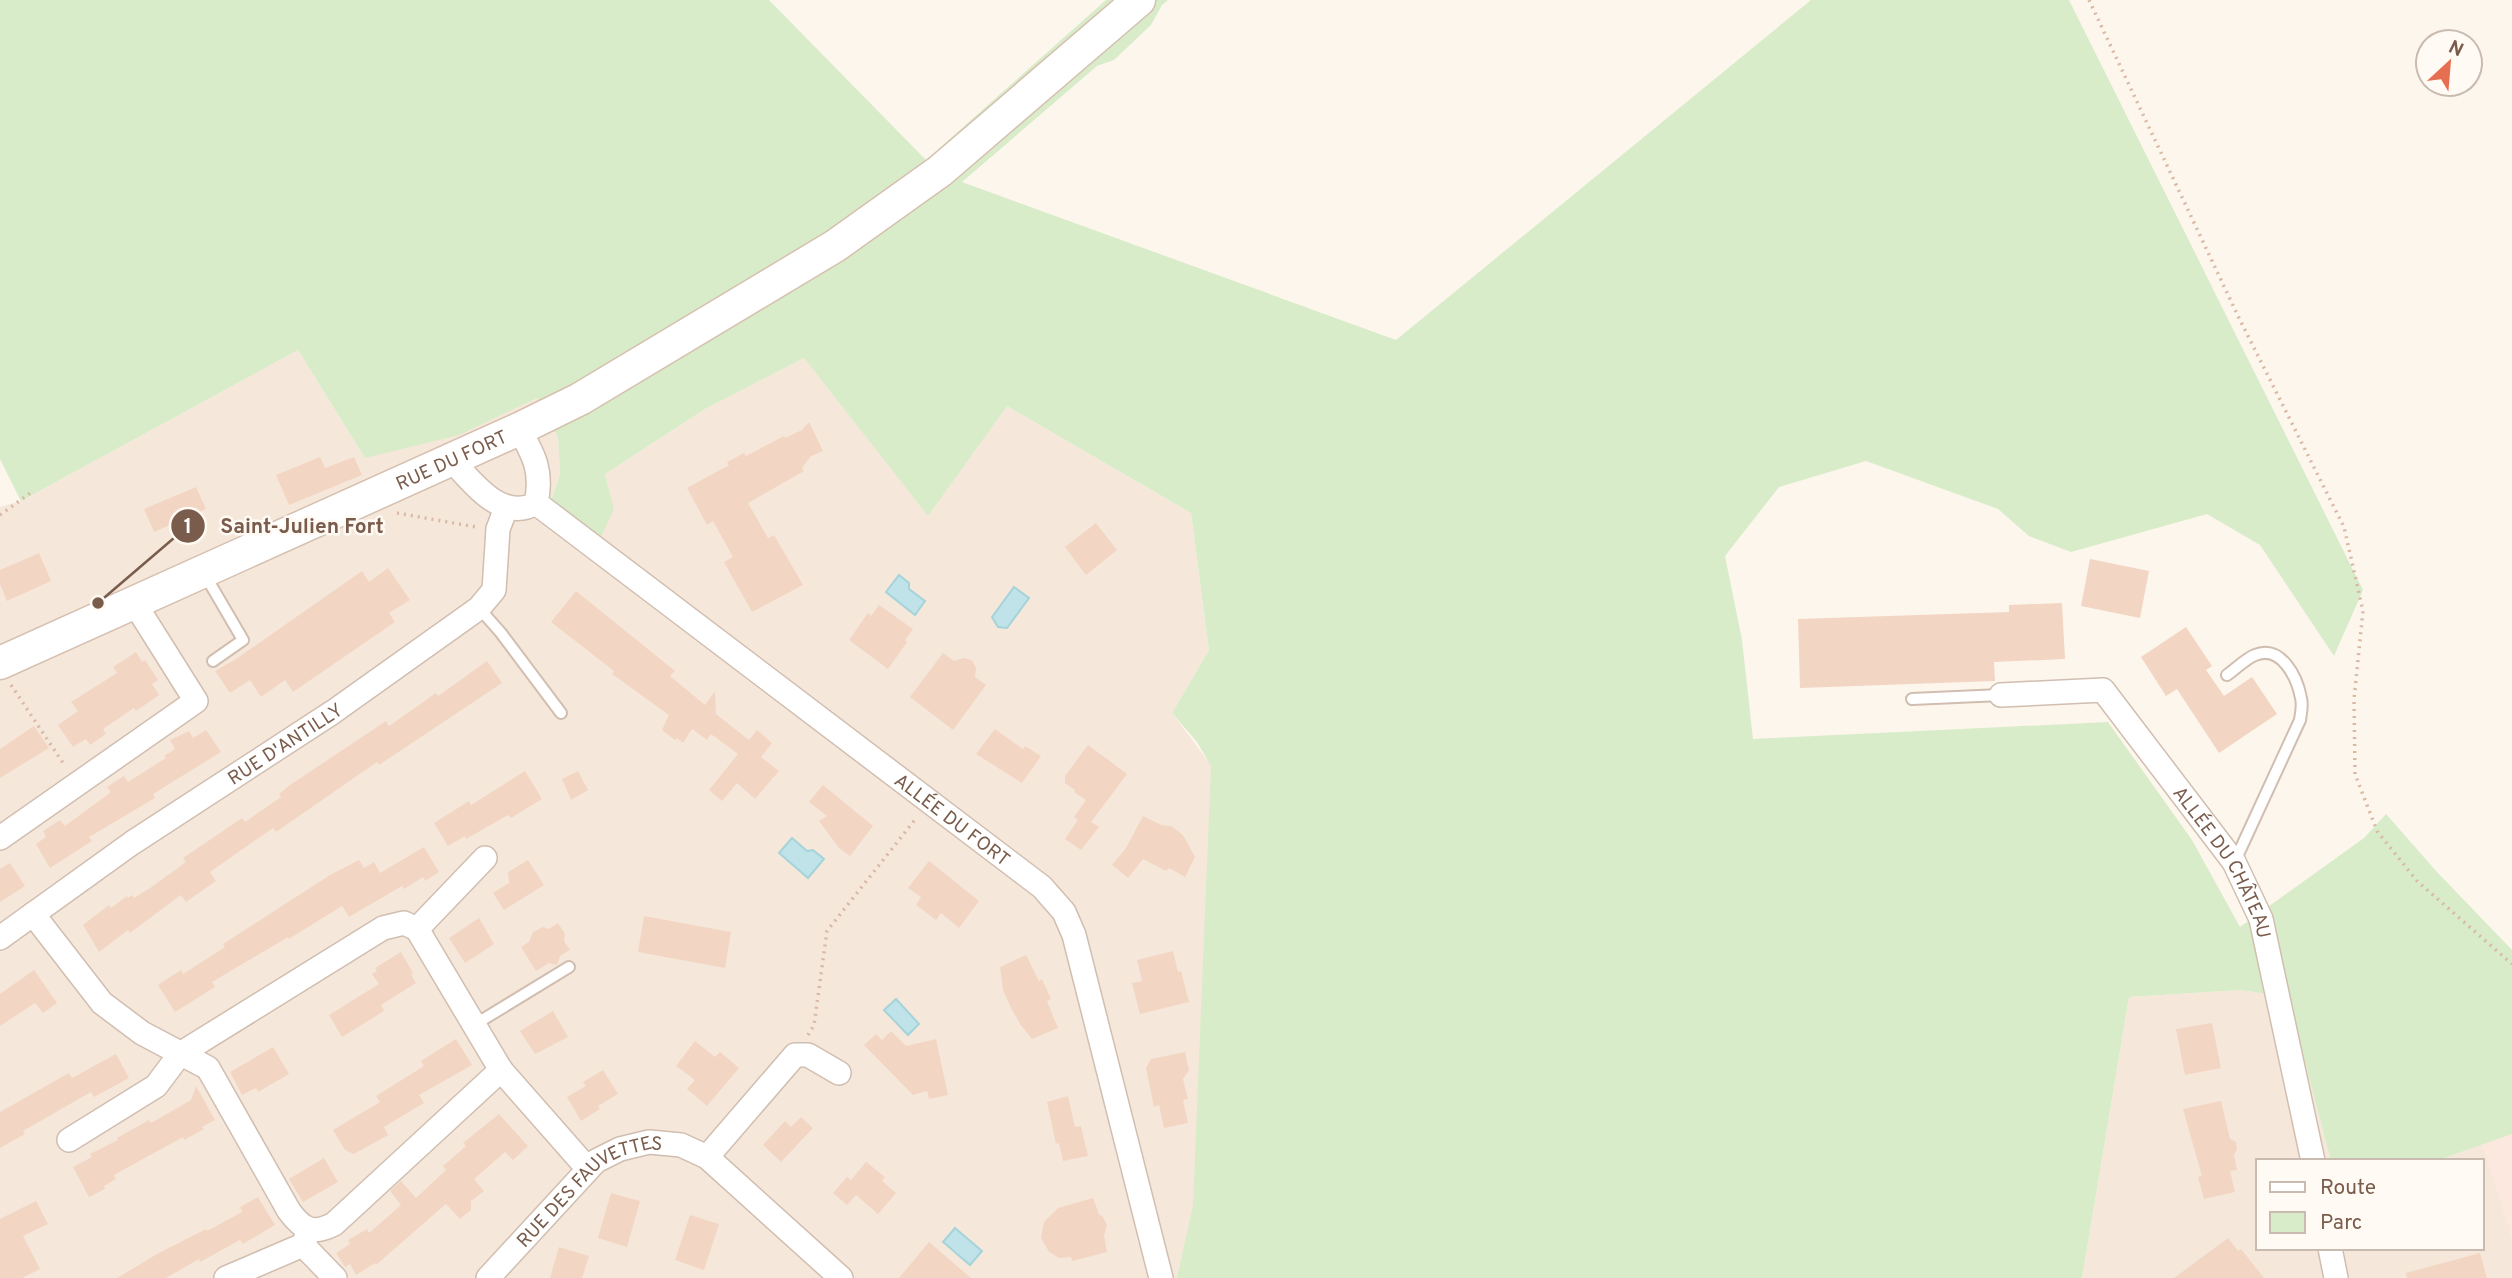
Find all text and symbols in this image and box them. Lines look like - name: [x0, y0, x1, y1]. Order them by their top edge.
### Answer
- north arrow: [2414, 28, 2484, 98]
- text: N: [2444, 36, 2467, 63]
- street label: RUE DU FORT: [393, 426, 512, 497]
- callout: Saint-Julien Fort: [171, 505, 397, 547]
- text: 1: [184, 514, 192, 541]
- text: Saint-Julien Fort: [220, 514, 384, 541]
- street label: RUE D'ANTILLY: [224, 699, 348, 791]
- street label: ALLÉE DU FORT: [889, 769, 1014, 872]
- street label: ALLÉE DU CHÂTEAU: [2167, 782, 2275, 941]
- street label: RUE DES FAUVETTES: [512, 1132, 663, 1253]
- legend: [2256, 1159, 2484, 1250]
- text: Route: [2320, 1175, 2376, 1202]
- text: Parc: [2320, 1210, 2362, 1237]

